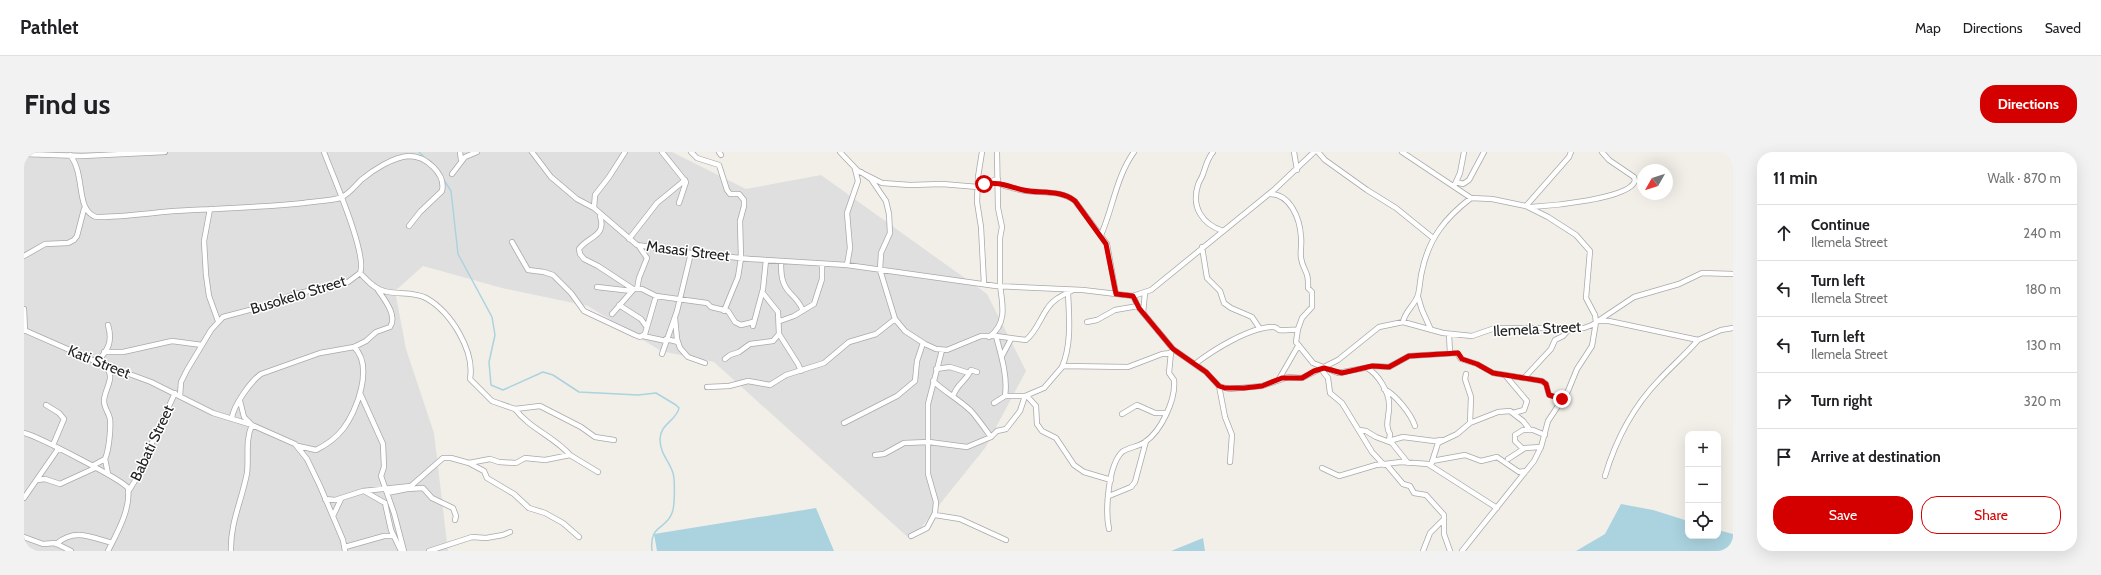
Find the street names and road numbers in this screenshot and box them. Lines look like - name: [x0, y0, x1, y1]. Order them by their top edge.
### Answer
- street label: Masasi Street: [645, 237, 731, 265]
- street label: Busokelo Street: [248, 272, 348, 318]
- street label: Ilemela Street: [1492, 318, 1582, 340]
- street label: Kati Street: [65, 341, 133, 383]
- street label: Babati Street: [127, 402, 177, 484]

